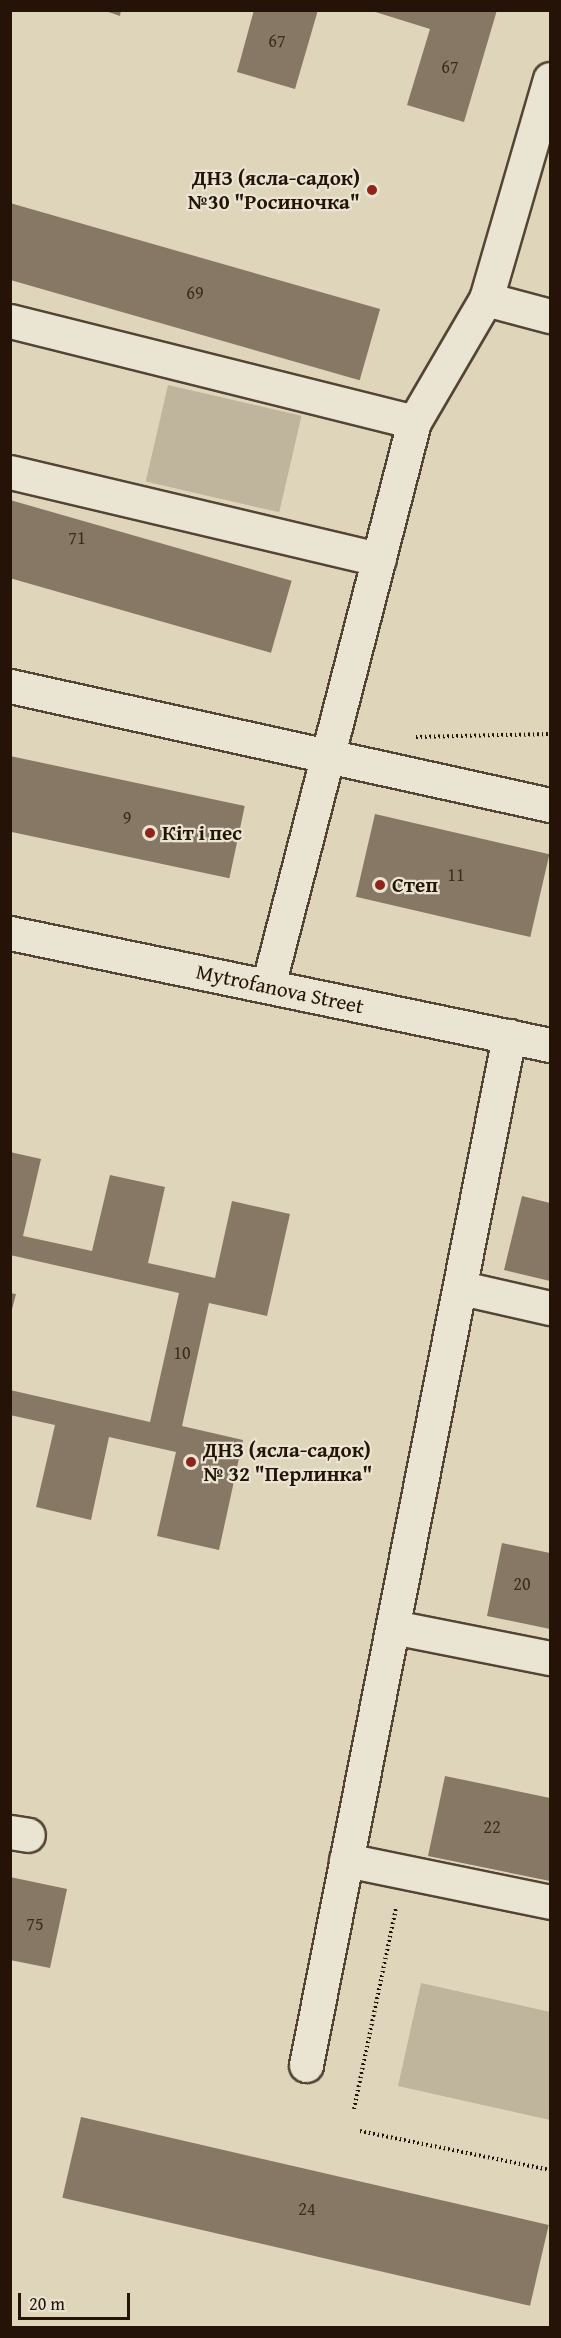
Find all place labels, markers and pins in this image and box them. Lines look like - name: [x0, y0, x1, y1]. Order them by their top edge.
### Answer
- place label: ДНЗ (ясла-садок) №30 "Росиночка": [187, 165, 360, 215]
- marker: ДНЗ (ясла-садок) №30 "Росиночка": [365, 183, 379, 197]
- place label: Кіт і пес: [162, 820, 242, 846]
- marker: Кіт і пес: [143, 826, 157, 840]
- place label: Степ: [392, 872, 438, 898]
- marker: Степ: [373, 878, 387, 892]
- place label: ДНЗ (ясла-садок) № 32 "Перлинка": [203, 1437, 372, 1487]
- marker: ДНЗ (ясла-садок) № 32 "Перлинка": [184, 1455, 198, 1469]

